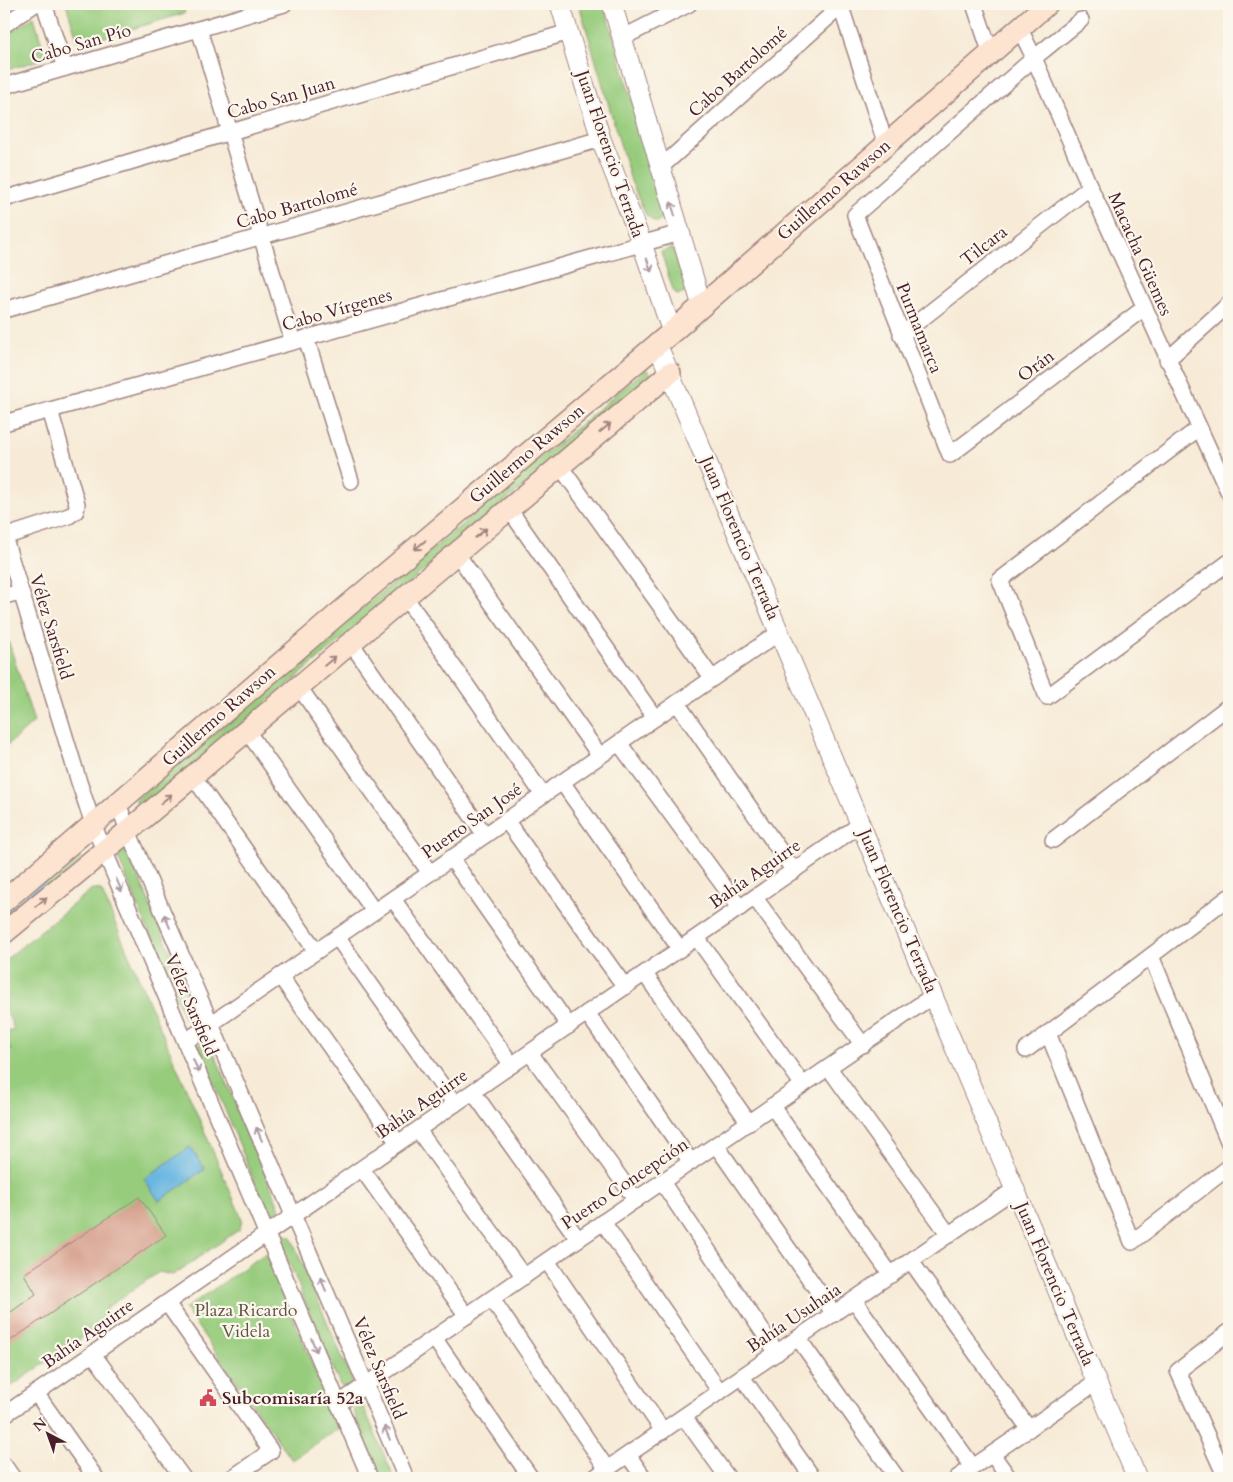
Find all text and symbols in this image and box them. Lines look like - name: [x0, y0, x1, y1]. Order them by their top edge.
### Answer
- street label: Cabo San Pío: [28, 18, 134, 70]
- street label: Cabo Bartolomé: [683, 21, 793, 123]
- street label: Juan Florencio Terrada: [569, 64, 651, 241]
- street label: Cabo San Juan: [224, 70, 339, 125]
- street label: Guillermo Rawson: [772, 133, 897, 247]
- street label: Cabo Bartolomé: [233, 177, 361, 235]
- street label: Macacha Güemes: [1102, 188, 1178, 320]
- one-way arrow: [668, 201, 678, 217]
- street label: Tilcara: [955, 220, 1013, 272]
- one-way arrow: [645, 257, 654, 273]
- street label: Purmamarca: [889, 279, 949, 377]
- street label: Cabo Vírgenes: [279, 282, 395, 338]
- street label: Orán: [1012, 343, 1060, 388]
- street label: Guillermo Rawson: [464, 398, 591, 510]
- one-way arrow: [598, 423, 611, 434]
- street label: Juan Florencio Terrada: [693, 449, 786, 624]
- one-way arrow: [474, 528, 487, 539]
- one-way arrow: [413, 539, 426, 551]
- street label: Vélez Sarsfield: [23, 571, 79, 683]
- one-way arrow: [323, 655, 336, 666]
- street label: Guillermo Rawson: [157, 659, 282, 773]
- street label: Puerto San José: [417, 777, 527, 865]
- one-way arrow: [159, 794, 172, 805]
- street label: Juan Florencio Terrada: [851, 822, 944, 997]
- street label: Bahía Aguirre: [704, 833, 806, 915]
- one-way arrow: [115, 877, 125, 892]
- one-way arrow: [35, 897, 48, 908]
- one-way arrow: [162, 914, 172, 929]
- street label: Vélez Sarsfield: [158, 950, 224, 1060]
- one-way arrow: [193, 1059, 202, 1074]
- street label: Bahía Aguirre: [371, 1063, 473, 1145]
- one-way arrow: [254, 1127, 264, 1142]
- street label: Puerto Concepción: [556, 1132, 694, 1236]
- street label: Juan Florencio Terrada: [1008, 1195, 1101, 1370]
- one-way arrow: [318, 1277, 328, 1292]
- street label: Bahía Usuhaia: [742, 1277, 846, 1359]
- street label: Bahía Aguirre: [37, 1293, 139, 1375]
- park label: Plaza Ricardo Videla: [194, 1298, 298, 1344]
- street label: Vélez Sarsfield: [346, 1313, 412, 1423]
- one-way arrow: [309, 1337, 319, 1352]
- place label: Subcomisaría 52a: [222, 1386, 364, 1411]
- public building icon: Subcomisaría 52a: [198, 1388, 218, 1408]
- north arrow: [22, 1410, 72, 1460]
- text: N: [29, 1413, 51, 1436]
- one-way arrow: [381, 1426, 391, 1441]

